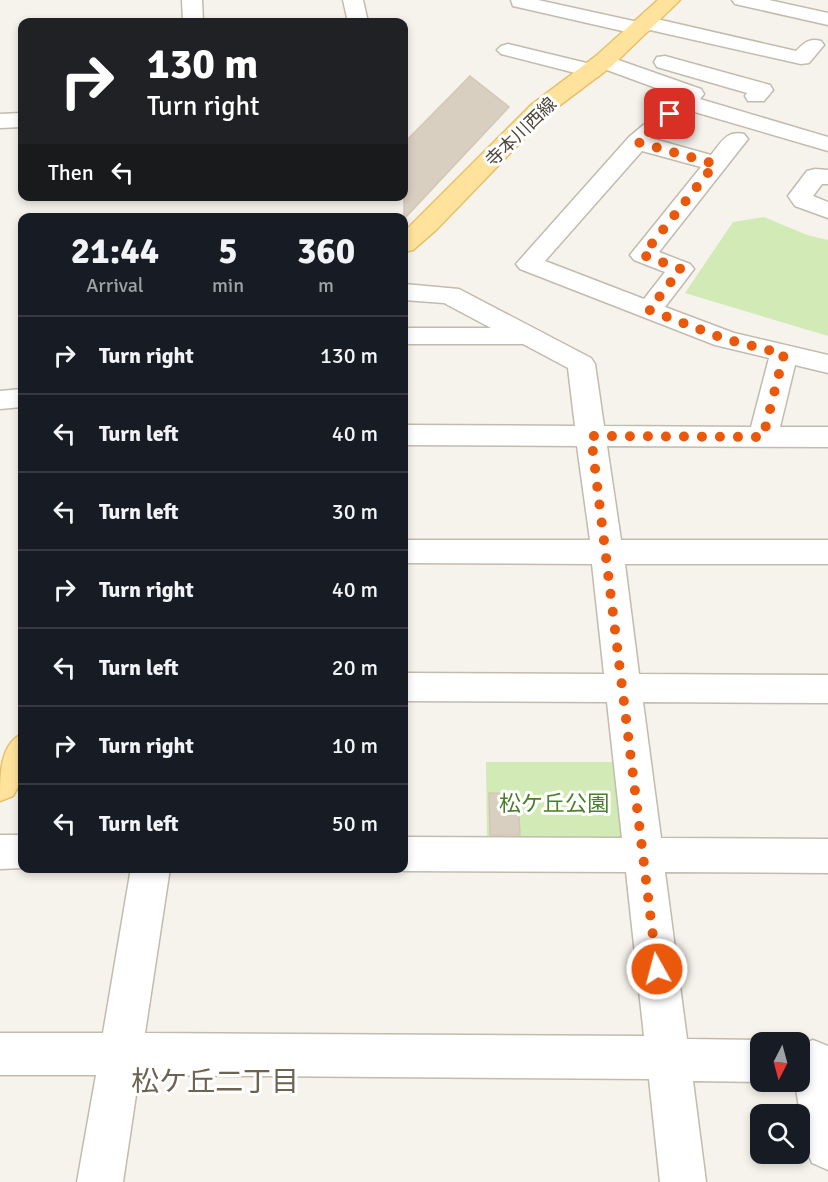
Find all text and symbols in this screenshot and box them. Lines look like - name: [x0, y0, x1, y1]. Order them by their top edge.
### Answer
- text: 130 m: [147, 39, 258, 90]
- icon: right: [48, 42, 126, 120]
- pin: [644, 88, 695, 139]
- text: Turn right: [147, 90, 260, 123]
- street label: 寺本川西線: [481, 93, 561, 171]
- icon: arrive: [653, 97, 686, 130]
- icon: left: [106, 156, 139, 189]
- text: Then: [48, 159, 94, 186]
- text: 21:44: [71, 229, 159, 274]
- text: 5: [218, 229, 238, 274]
- text: 360: [297, 229, 355, 274]
- text: Arrival: [86, 273, 144, 298]
- text: min: [212, 273, 244, 298]
- text: m: [318, 273, 334, 298]
- icon: right: [48, 339, 81, 372]
- text: Turn right: [99, 342, 194, 369]
- text: 130 m: [320, 342, 378, 369]
- icon: left: [48, 417, 81, 450]
- text: Turn left: [99, 420, 179, 447]
- text: 40 m: [332, 420, 378, 447]
- icon: left: [48, 495, 81, 528]
- text: Turn left: [99, 498, 179, 525]
- text: 30 m: [332, 498, 378, 525]
- icon: right: [48, 573, 81, 606]
- text: Turn right: [99, 576, 194, 603]
- text: 40 m: [332, 576, 378, 603]
- icon: left: [48, 651, 81, 684]
- text: Turn left: [99, 654, 179, 681]
- text: 20 m: [332, 654, 378, 681]
- icon: right: [48, 729, 81, 762]
- text: Turn right: [99, 732, 194, 759]
- text: 10 m: [332, 732, 378, 759]
- park label: 松ケ丘公園: [499, 790, 609, 817]
- icon: left: [48, 807, 81, 840]
- text: Turn left: [99, 810, 179, 837]
- text: 50 m: [332, 810, 378, 837]
- position arrow: [625, 937, 689, 1001]
- north arrow: [750, 1032, 810, 1092]
- map controls: [750, 1032, 810, 1164]
- district label: 松ケ丘二丁目: [131, 1065, 299, 1099]
- button: search: [750, 1104, 810, 1164]

